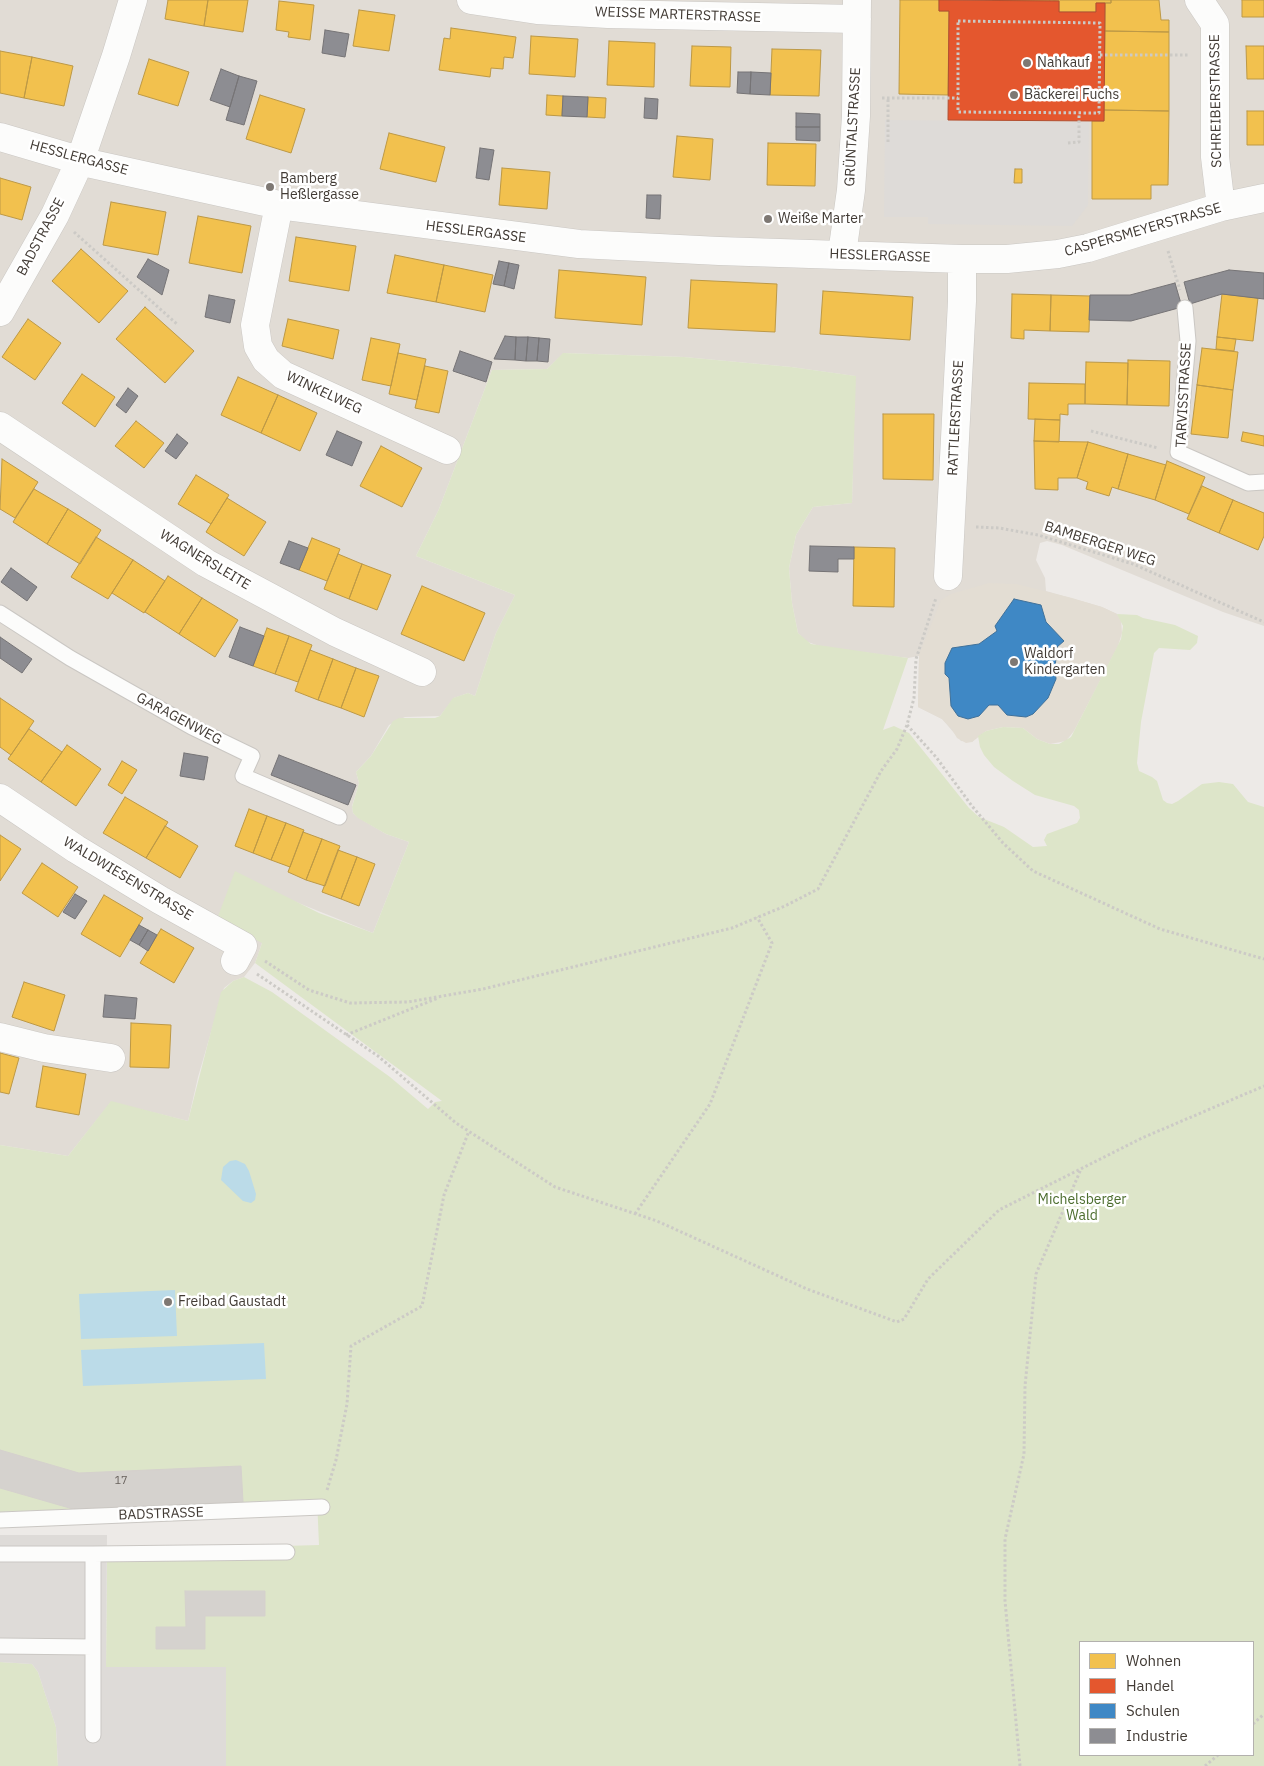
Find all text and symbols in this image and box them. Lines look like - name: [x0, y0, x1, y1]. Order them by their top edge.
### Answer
- street label: WEISSE MARTERSTRASSE: [595, 4, 761, 26]
- street label: SCHREIBERSTRASSE: [1206, 34, 1226, 168]
- place label: Nahkauf: [1037, 55, 1090, 71]
- marker: Nahkauf: [1021, 57, 1033, 69]
- street label: GRÜNTALSTRASSE: [841, 67, 865, 187]
- place label: Bäckerei Fuchs: [1024, 87, 1119, 103]
- marker: Bäckerei Fuchs: [1008, 89, 1020, 101]
- street label: HESSLERGASSE: [28, 137, 130, 179]
- place label: Bamberg Heßlergasse: [280, 171, 359, 203]
- marker: Bamberg Heßlergasse: [264, 181, 276, 193]
- street label: BADSTRASSE: [14, 195, 68, 279]
- street label: CASPERSMEYERSTRASSE: [1063, 200, 1223, 260]
- place label: Weiße Marter: [778, 211, 863, 227]
- marker: Weiße Marter: [762, 213, 774, 225]
- street label: HESSLERGASSE: [425, 217, 527, 247]
- street label: HESSLERGASSE: [829, 246, 931, 266]
- street label: TARVISSTRASSE: [1173, 342, 1195, 448]
- street label: RATTLERSTRASSE: [945, 360, 967, 476]
- street label: WINKELWEG: [283, 368, 365, 418]
- street label: BAMBERGER WEG: [1042, 518, 1158, 570]
- street label: WAGNERSLEITE: [157, 526, 253, 594]
- place label: Waldorf Kindergarten: [1024, 646, 1105, 679]
- marker: Waldorf Kindergarten: [1008, 656, 1020, 668]
- street label: GARAGENWEG: [133, 689, 225, 749]
- street label: WALDWIESENSTRASSE: [60, 834, 196, 924]
- park label: Michelsberger Wald: [1038, 1192, 1126, 1224]
- place label: Freibad Gaustadt: [178, 1294, 286, 1310]
- marker: Freibad Gaustadt: [162, 1296, 174, 1308]
- house number: 17: [114, 1474, 128, 1488]
- street label: BADSTRASSE: [118, 1504, 204, 1524]
- legend: [1079, 1641, 1254, 1756]
- text: Wohnen: [1126, 1651, 1181, 1670]
- text: Handel: [1126, 1676, 1174, 1695]
- text: Schulen: [1126, 1701, 1180, 1720]
- text: Industrie: [1126, 1726, 1188, 1745]

